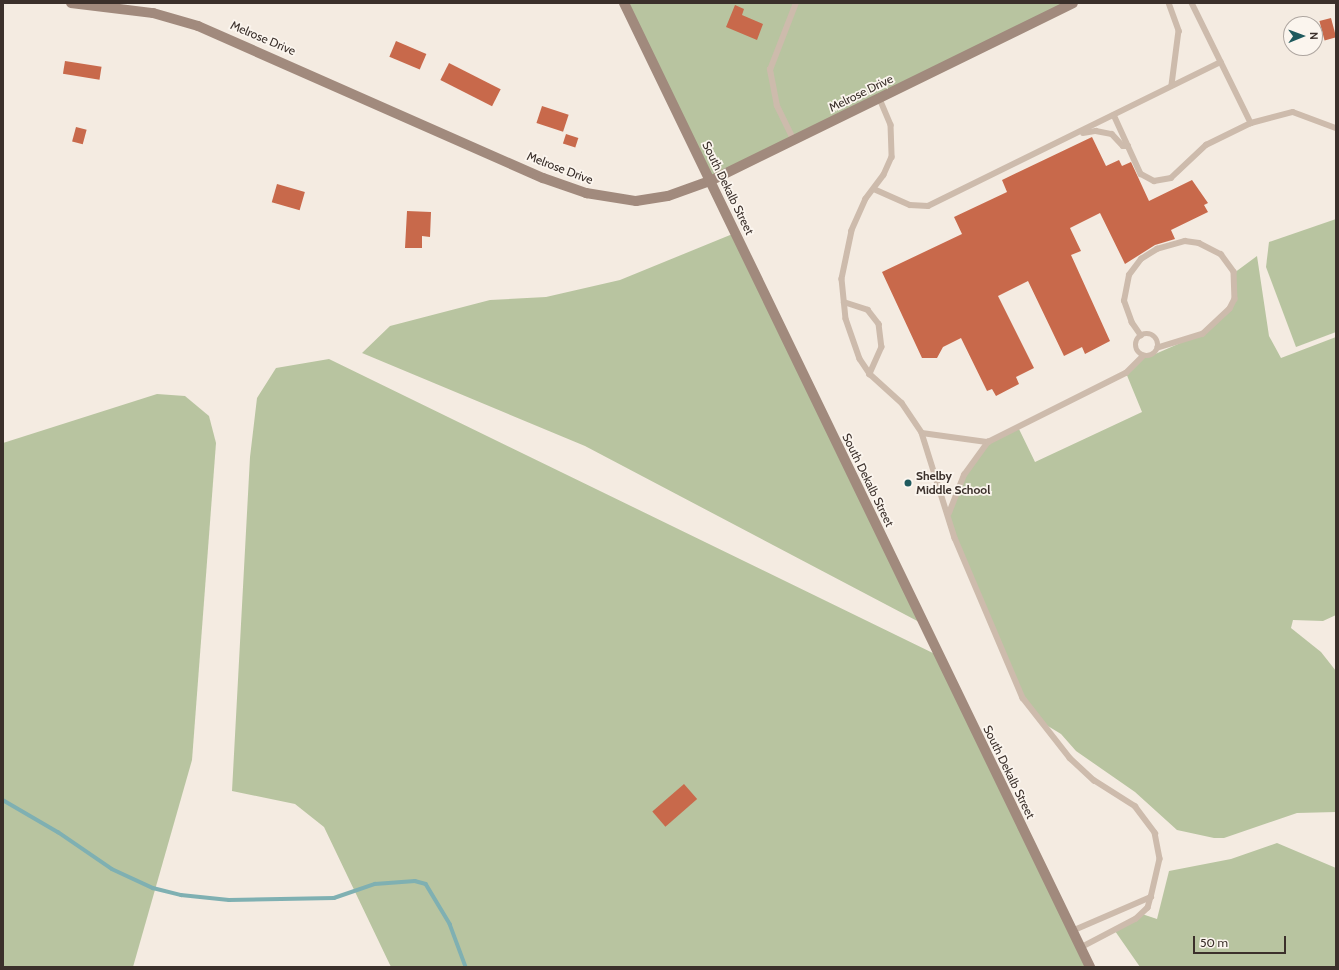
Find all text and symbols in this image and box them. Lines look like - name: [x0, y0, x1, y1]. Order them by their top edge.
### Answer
- north arrow: [1283, 16, 1323, 56]
- street label: Melrose Drive: [228, 18, 298, 58]
- text: N: [1307, 32, 1321, 40]
- street label: Melrose Drive: [827, 71, 895, 115]
- street label: South Dekalb Street: [699, 139, 757, 237]
- street label: Melrose Drive: [525, 149, 595, 187]
- street label: South Dekalb Street: [839, 431, 897, 529]
- place label: Shelby Middle School: [916, 469, 990, 497]
- marker: Shelby Middle School: [903, 478, 913, 488]
- street label: South Dekalb Street: [980, 723, 1038, 821]
- scale bar: [1195, 928, 1288, 954]
- text: 50 m: [1200, 935, 1228, 950]

